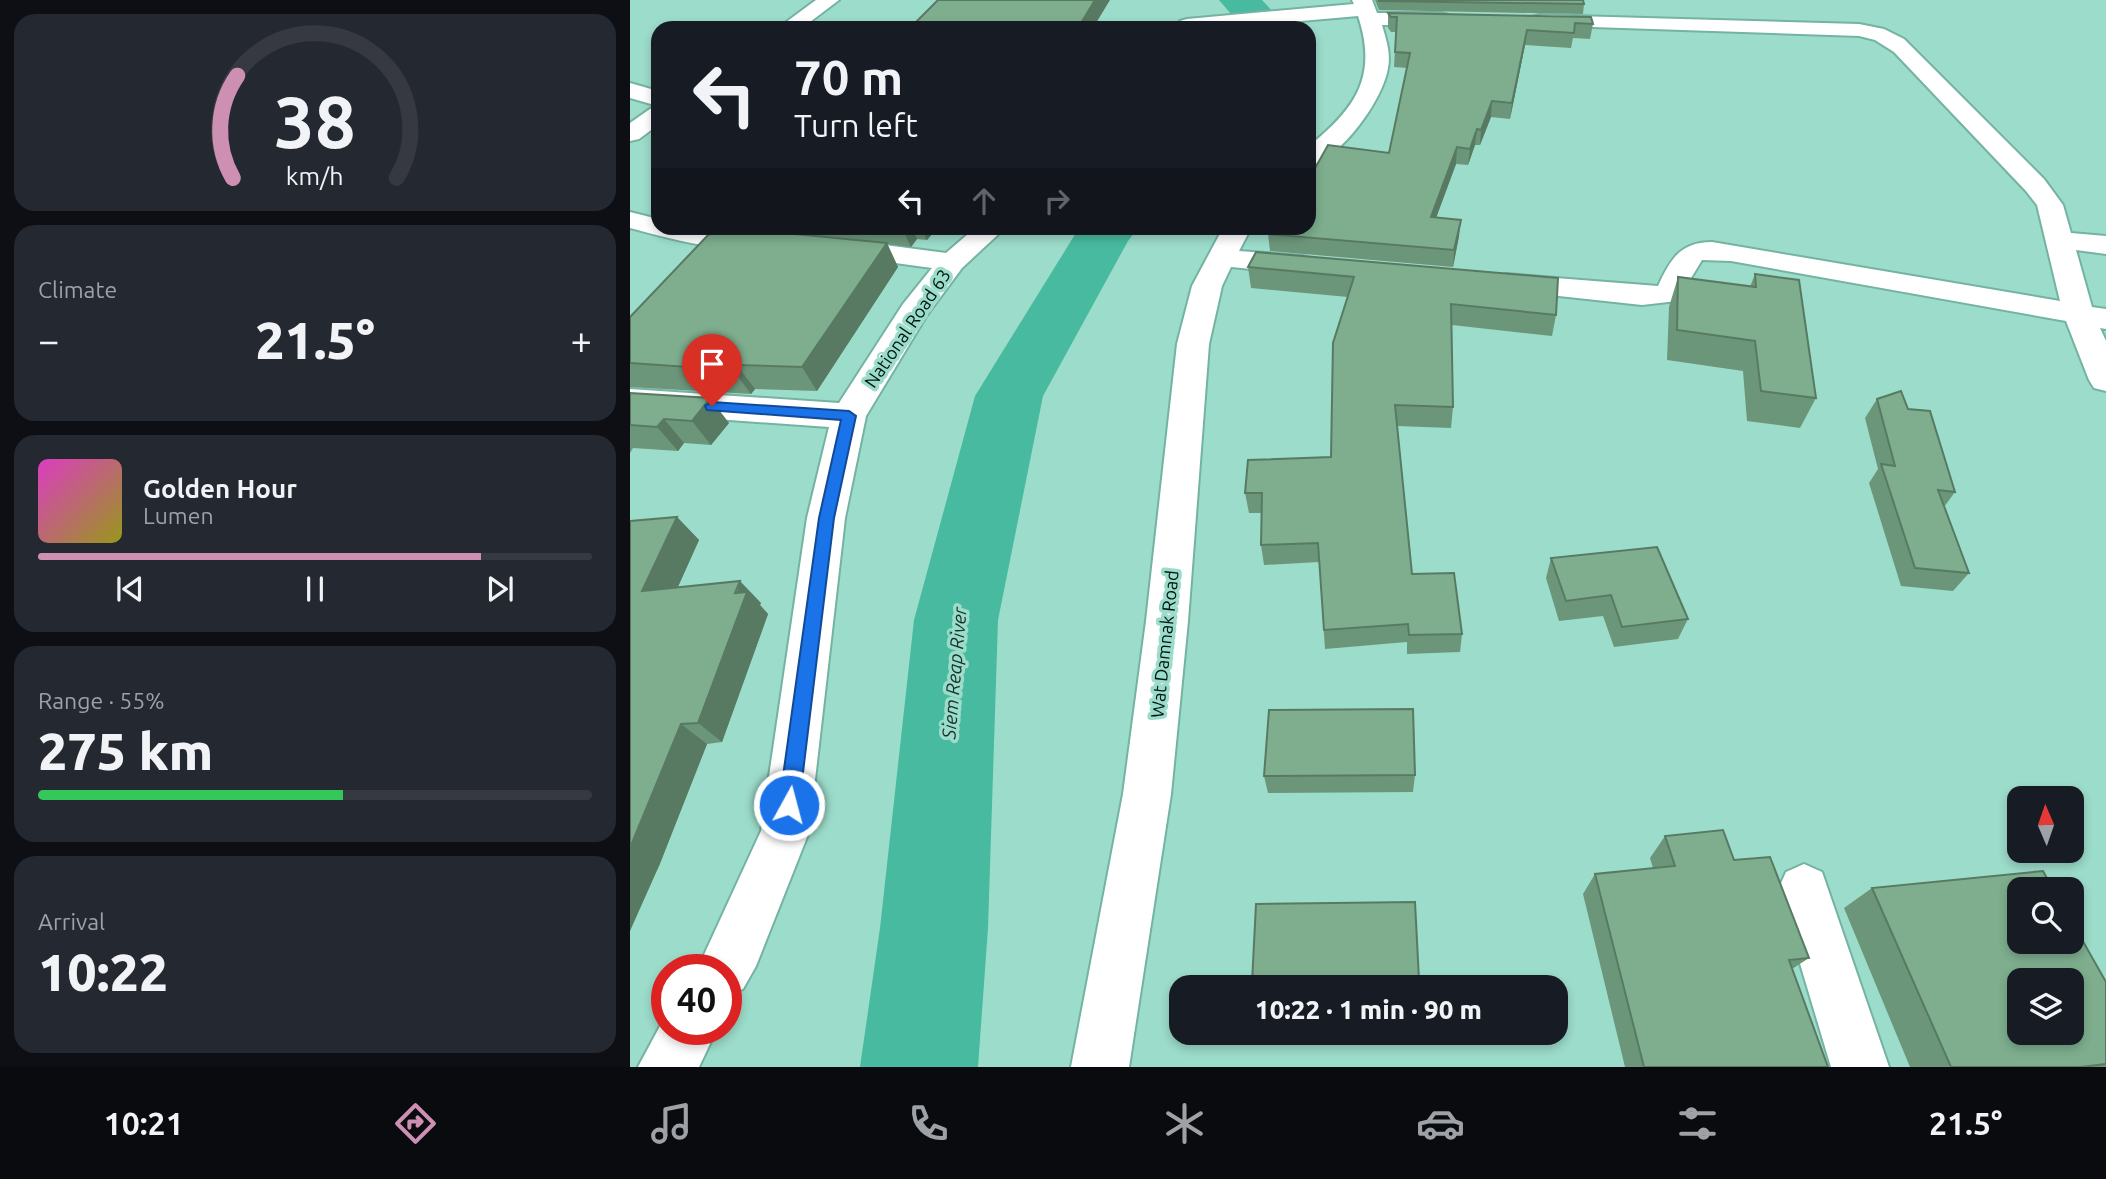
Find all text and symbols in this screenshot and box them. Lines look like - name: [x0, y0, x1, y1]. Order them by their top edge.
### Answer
- icon: left: [679, 49, 770, 140]
- text: 70 m: [794, 49, 903, 104]
- text: 38: [274, 81, 356, 163]
- text: Turn left: [794, 107, 918, 143]
- text: km/h: [286, 162, 344, 190]
- icon: left: [892, 182, 930, 220]
- icon: ahead: [965, 182, 1003, 220]
- icon: right: [1038, 182, 1076, 220]
- street label: National Road 63: [860, 265, 954, 391]
- text: Climate: [38, 277, 117, 302]
- text: 21.5°: [255, 311, 375, 369]
- text: −: [38, 319, 59, 361]
- text: +: [571, 319, 592, 361]
- pin: [682, 334, 742, 406]
- icon: arrive: [693, 345, 731, 383]
- text: Golden Hour: [143, 474, 297, 503]
- text: Lumen: [143, 503, 214, 528]
- street label: Wat Damnak Road: [1146, 569, 1182, 719]
- icon: previous: [111, 570, 149, 608]
- icon: pause: [296, 570, 334, 608]
- icon: next: [481, 570, 519, 608]
- water label: Siem Reap River: [937, 606, 971, 741]
- text: Range · 55%: [38, 688, 165, 713]
- text: 275 km: [38, 722, 213, 780]
- position arrow: [752, 768, 826, 842]
- north arrow: [2007, 786, 2084, 863]
- map controls: [2007, 786, 2084, 1045]
- button: search: [2007, 877, 2084, 954]
- text: Arrival: [38, 909, 105, 934]
- text: 10:22: [38, 943, 168, 1001]
- speed limit sign: 40: [651, 954, 742, 1045]
- button: layers: [2007, 968, 2084, 1045]
- text: 10:22 · 1 min · 90 m: [1255, 995, 1482, 1024]
- icon: directions: [391, 1099, 440, 1148]
- icon: music: [647, 1099, 696, 1148]
- icon: phone: [904, 1099, 953, 1148]
- icon: climate: [1160, 1099, 1209, 1148]
- icon: car: [1416, 1099, 1465, 1148]
- icon: filters: [1673, 1099, 1722, 1148]
- text: 10:21: [104, 1105, 184, 1141]
- text: 21.5°: [1929, 1105, 2002, 1141]

